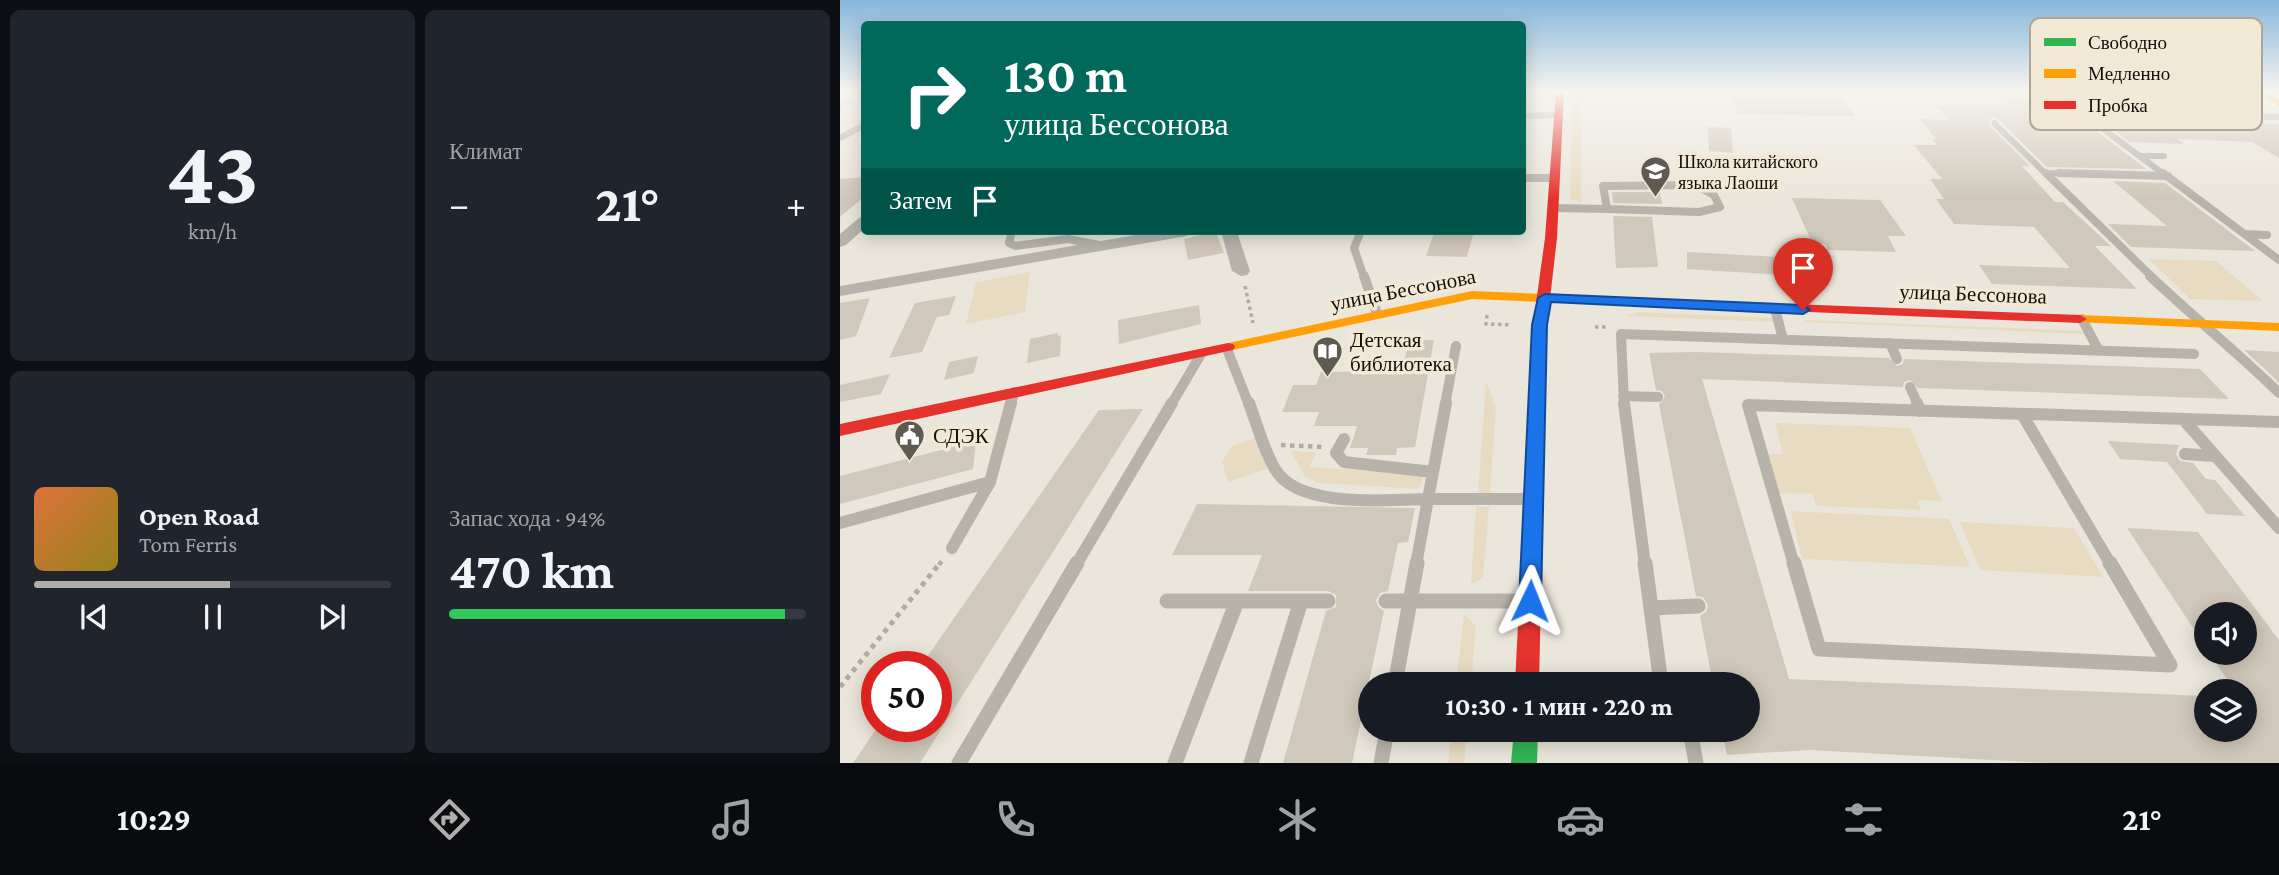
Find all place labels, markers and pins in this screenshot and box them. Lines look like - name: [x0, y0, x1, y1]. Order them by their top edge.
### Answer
- place label: Школа китайского языка Лаоши: [1678, 152, 1818, 193]
- school or university icon: Школа китайского языка Лаоши: [1638, 155, 1672, 199]
- pin: [1773, 238, 1833, 310]
- place label: Детская библиотека: [1350, 328, 1452, 376]
- library icon: Детская библиотека: [1310, 335, 1344, 379]
- public building icon: СДЭК: [893, 419, 927, 463]
- place label: СДЭК: [933, 424, 990, 448]

